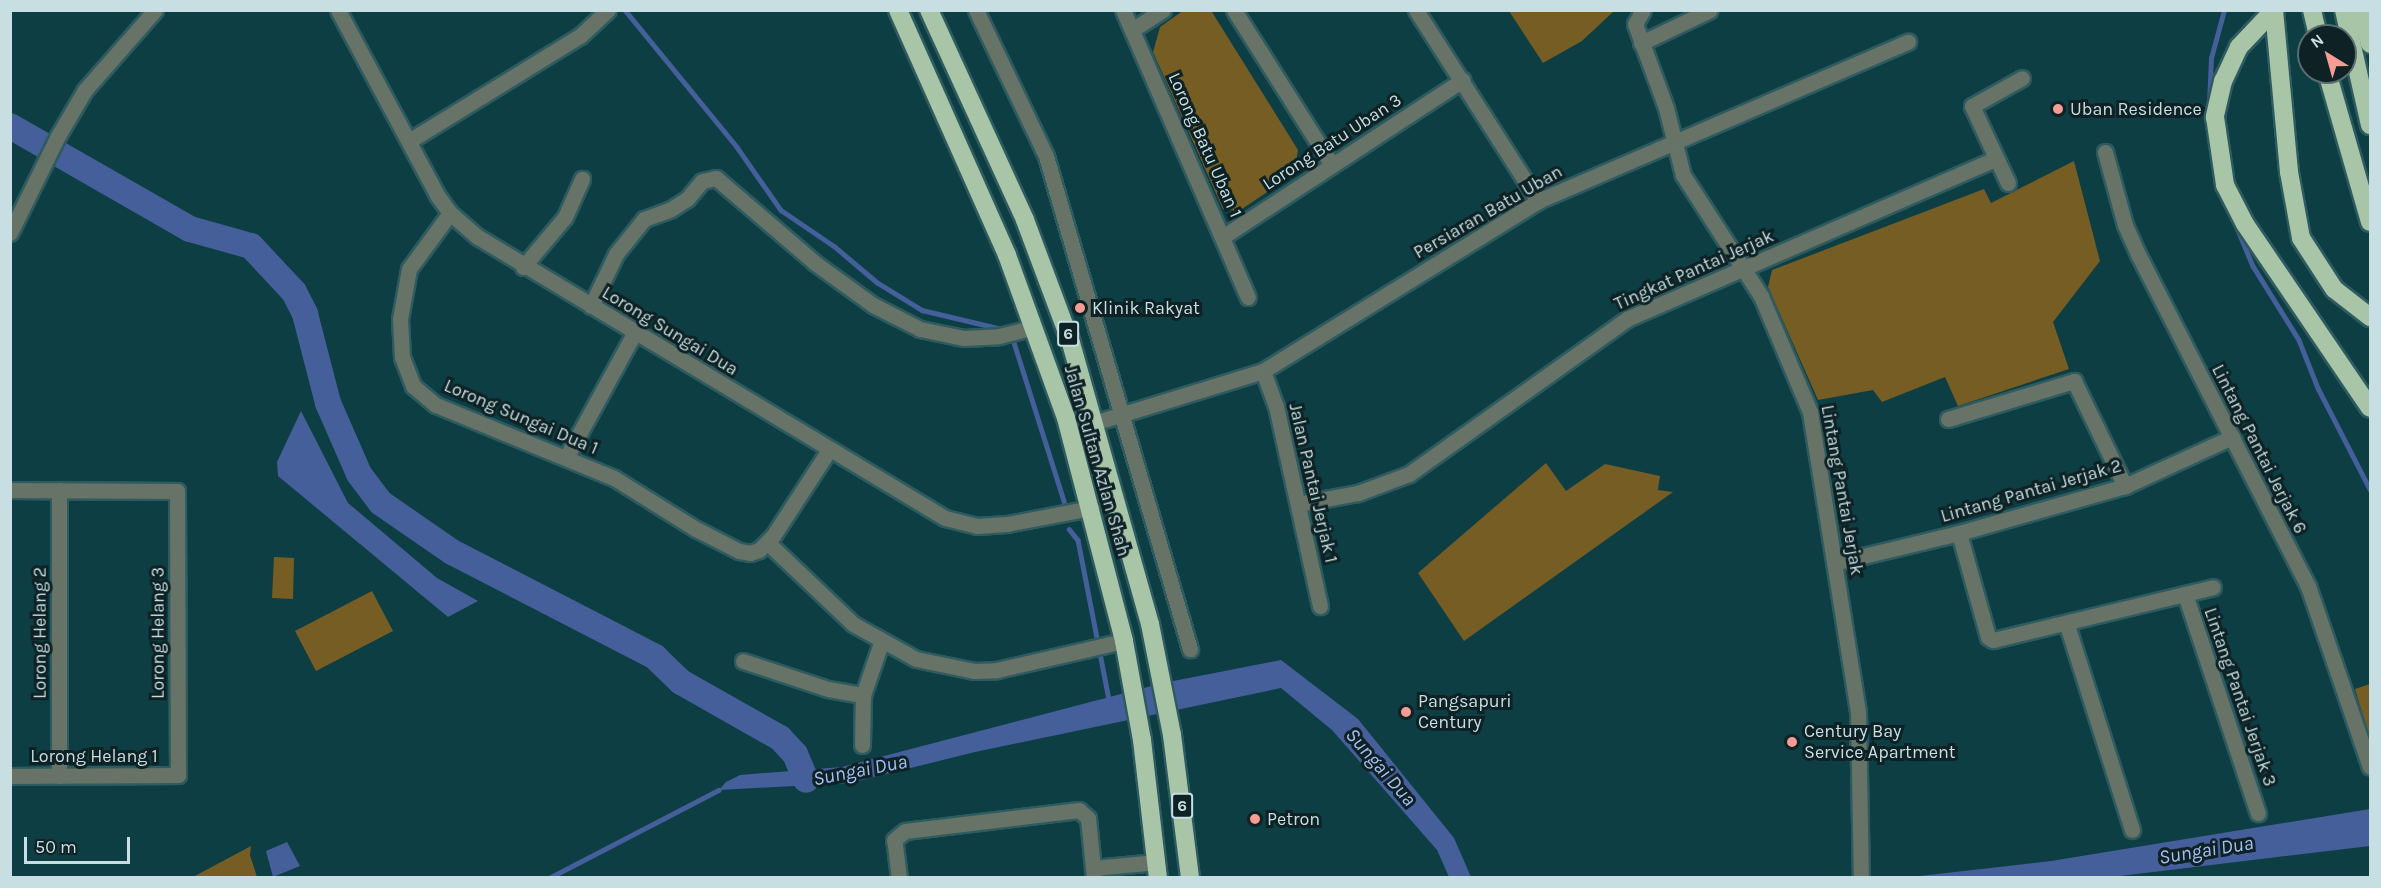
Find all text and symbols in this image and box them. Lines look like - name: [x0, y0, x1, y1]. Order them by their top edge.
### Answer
- north arrow: [2297, 24, 2357, 84]
- text: N: [2307, 30, 2327, 52]
- street label: Lorong Batu Uban 1: [1163, 69, 1247, 221]
- street label: Lorong Batu Uban 3: [1259, 89, 1405, 195]
- place label: Uban Residence: [2070, 98, 2202, 120]
- marker: Uban Residence: [2051, 102, 2065, 116]
- street label: Persiaran Batu Uban: [1410, 161, 1566, 263]
- street label: Tingkat Pantai Jerjak: [1611, 225, 1777, 315]
- street label: Lorong Sungai Dua: [598, 282, 742, 380]
- place label: Klinik Rakyat: [1092, 297, 1200, 319]
- marker: Klinik Rakyat: [1073, 301, 1087, 315]
- road number: 6: [1056, 321, 1080, 347]
- street label: Lintang Pantai Jerjak 6: [2207, 361, 2311, 537]
- street label: Jalan Sultan Azlan Shah: [1059, 363, 1135, 559]
- street label: Lorong Sungai Dua 1: [441, 375, 601, 459]
- street label: Jalan Pantai Jerjak 1: [1284, 401, 1342, 565]
- street label: Lintang Pantai Jerjak: [1816, 403, 1868, 577]
- street label: Lintang Pantai Jerjak 2: [1938, 455, 2124, 527]
- street label: Lorong Helang 2: [29, 567, 51, 699]
- street label: Lorong Helang 3: [147, 567, 169, 699]
- street label: Lintang Pantai Jerjak 3: [2199, 605, 2281, 789]
- place label: Pangsapuri Century: [1418, 691, 1512, 734]
- marker: Pangsapuri Century: [1399, 705, 1413, 719]
- place label: Century Bay Service Apartment: [1804, 721, 1956, 764]
- water label: Sungai Dua: [1341, 723, 1421, 811]
- marker: Century Bay Service Apartment: [1785, 735, 1799, 749]
- street label: Lorong Helang 1: [30, 745, 158, 767]
- water label: Sungai Dua: [811, 749, 909, 791]
- road number: 6: [1170, 793, 1194, 819]
- place label: Petron: [1267, 808, 1320, 830]
- marker: Petron: [1248, 812, 1262, 826]
- scale bar: [27, 825, 134, 863]
- water label: Sungai Dua: [2157, 831, 2255, 869]
- text: 50 m: [35, 836, 77, 858]

